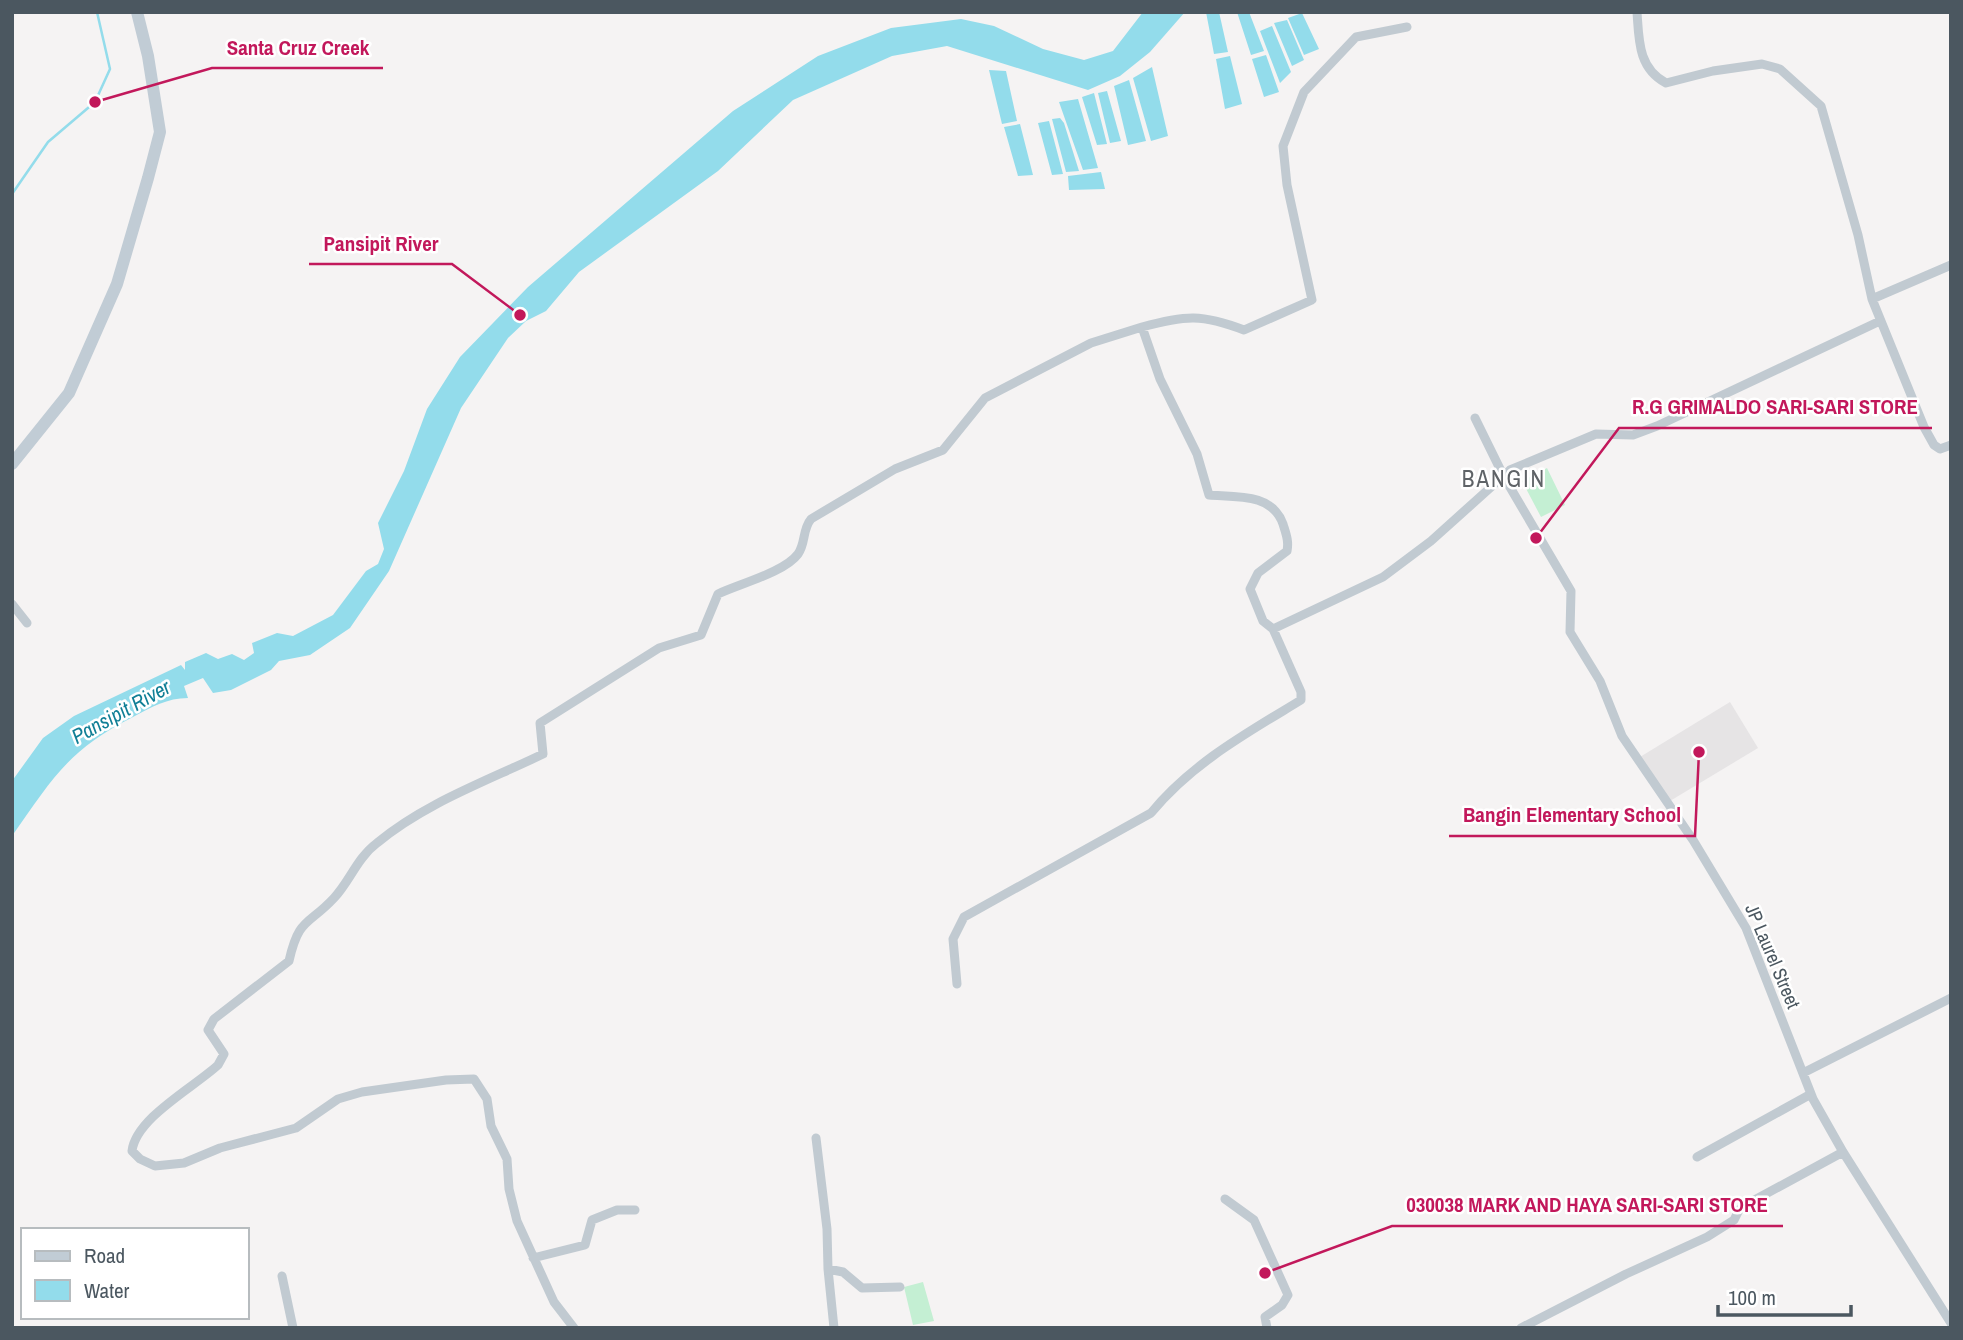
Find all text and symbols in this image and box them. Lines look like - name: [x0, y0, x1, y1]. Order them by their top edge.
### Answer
- callout: Santa Cruz Creek: [212, 26, 383, 68]
- text: Santa Cruz Creek: [227, 33, 370, 62]
- callout: Pansipit River: [309, 222, 452, 264]
- text: Pansipit River: [324, 229, 439, 258]
- callout: R.G GRIMALDO SARI-SARI STORE: [1619, 386, 1932, 428]
- text: R.G GRIMALDO SARI-SARI STORE: [1632, 392, 1918, 421]
- district label: BANGIN: [1462, 463, 1546, 494]
- water label: Pansipit River: [66, 672, 177, 751]
- callout: Bangin Elementary School: [1449, 794, 1695, 836]
- text: Bangin Elementary School: [1463, 800, 1681, 829]
- street label: JP Laurel Street: [1739, 900, 1807, 1013]
- callout: 030038 MARK AND HAYA SARI-SARI STORE: [1392, 1184, 1783, 1226]
- text: 030038 MARK AND HAYA SARI-SARI STORE: [1406, 1190, 1768, 1219]
- legend: [21, 1228, 248, 1319]
- text: Road: [84, 1241, 125, 1270]
- scale bar: [1718, 1274, 1851, 1318]
- text: Water: [84, 1276, 130, 1305]
- text: 100 m: [1728, 1283, 1776, 1312]

